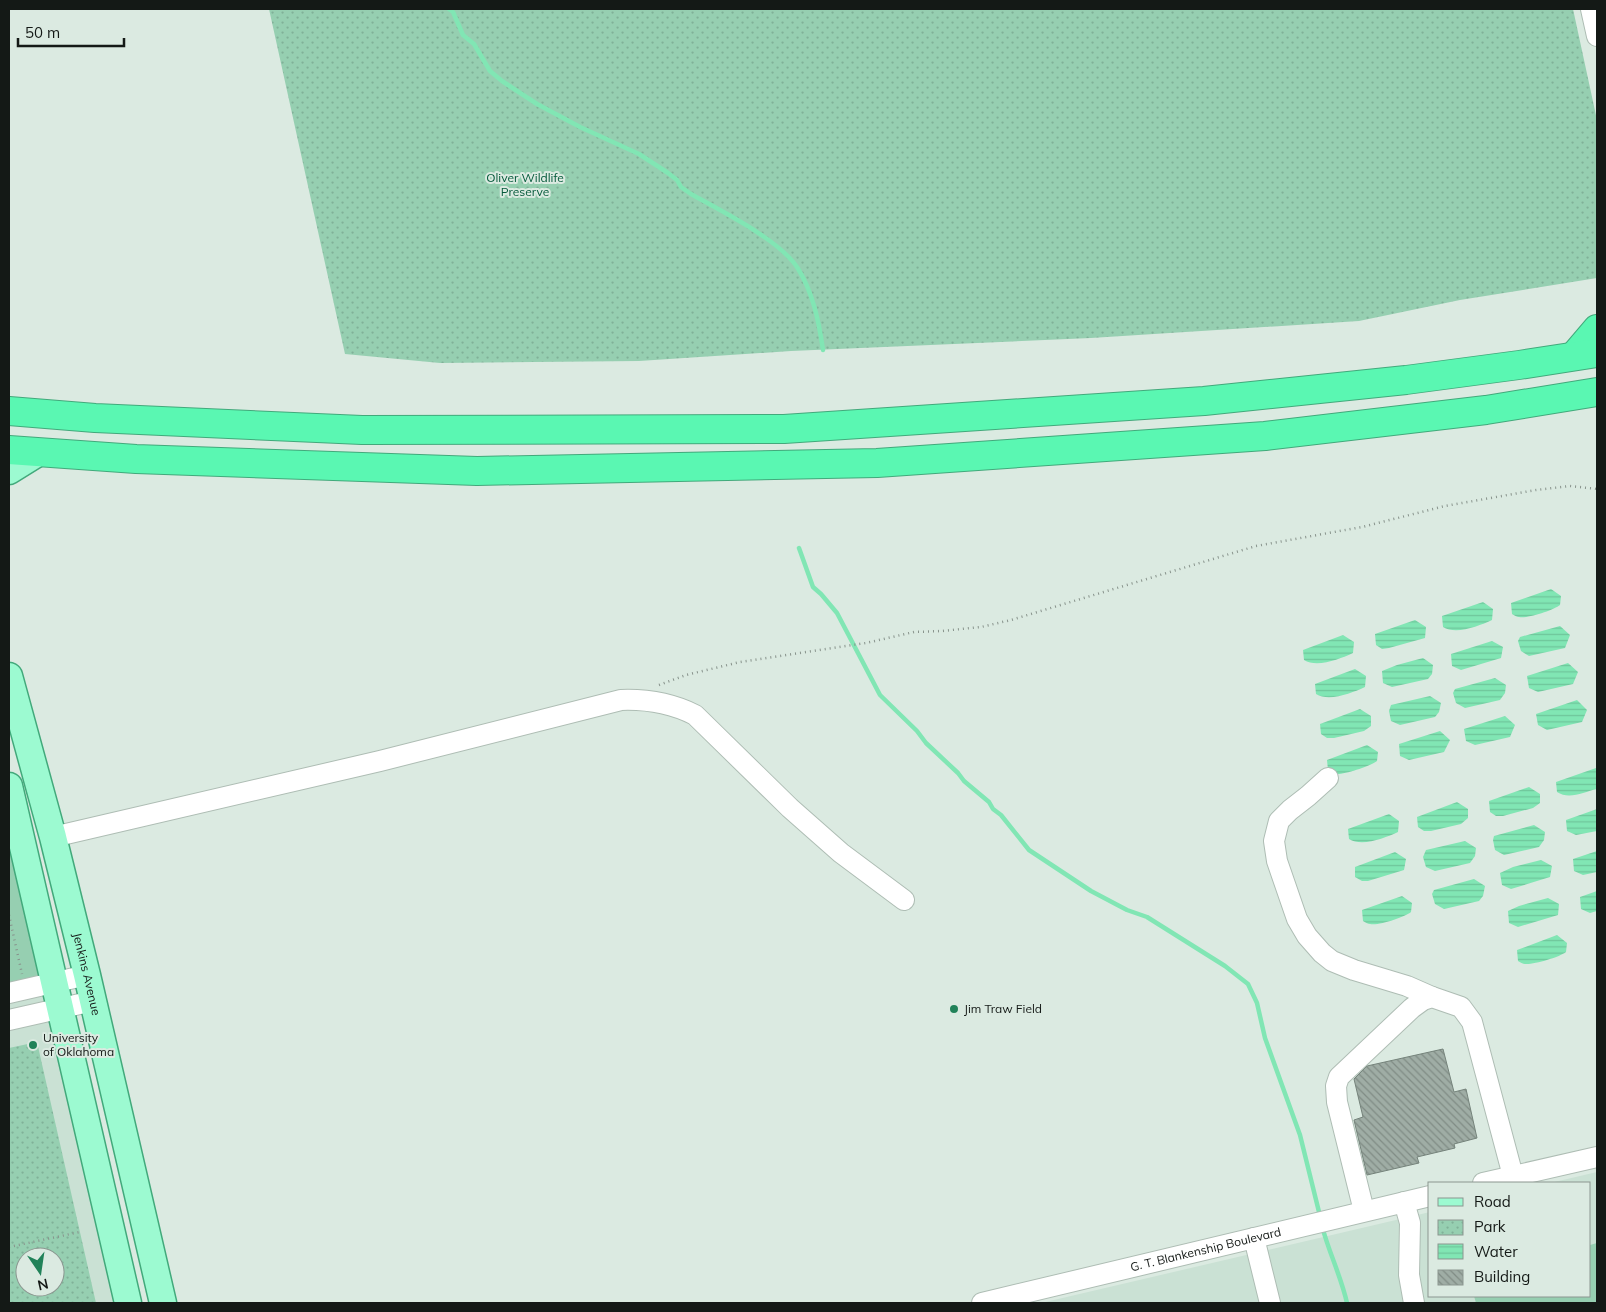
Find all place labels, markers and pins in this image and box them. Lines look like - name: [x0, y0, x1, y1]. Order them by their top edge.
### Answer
- place label: Jim Traw Field: [964, 1001, 1042, 1016]
- marker: Jim Traw Field: [948, 1003, 960, 1015]
- place label: University of Oklahoma: [43, 1030, 114, 1059]
- marker: University of Oklahoma: [27, 1039, 39, 1051]

